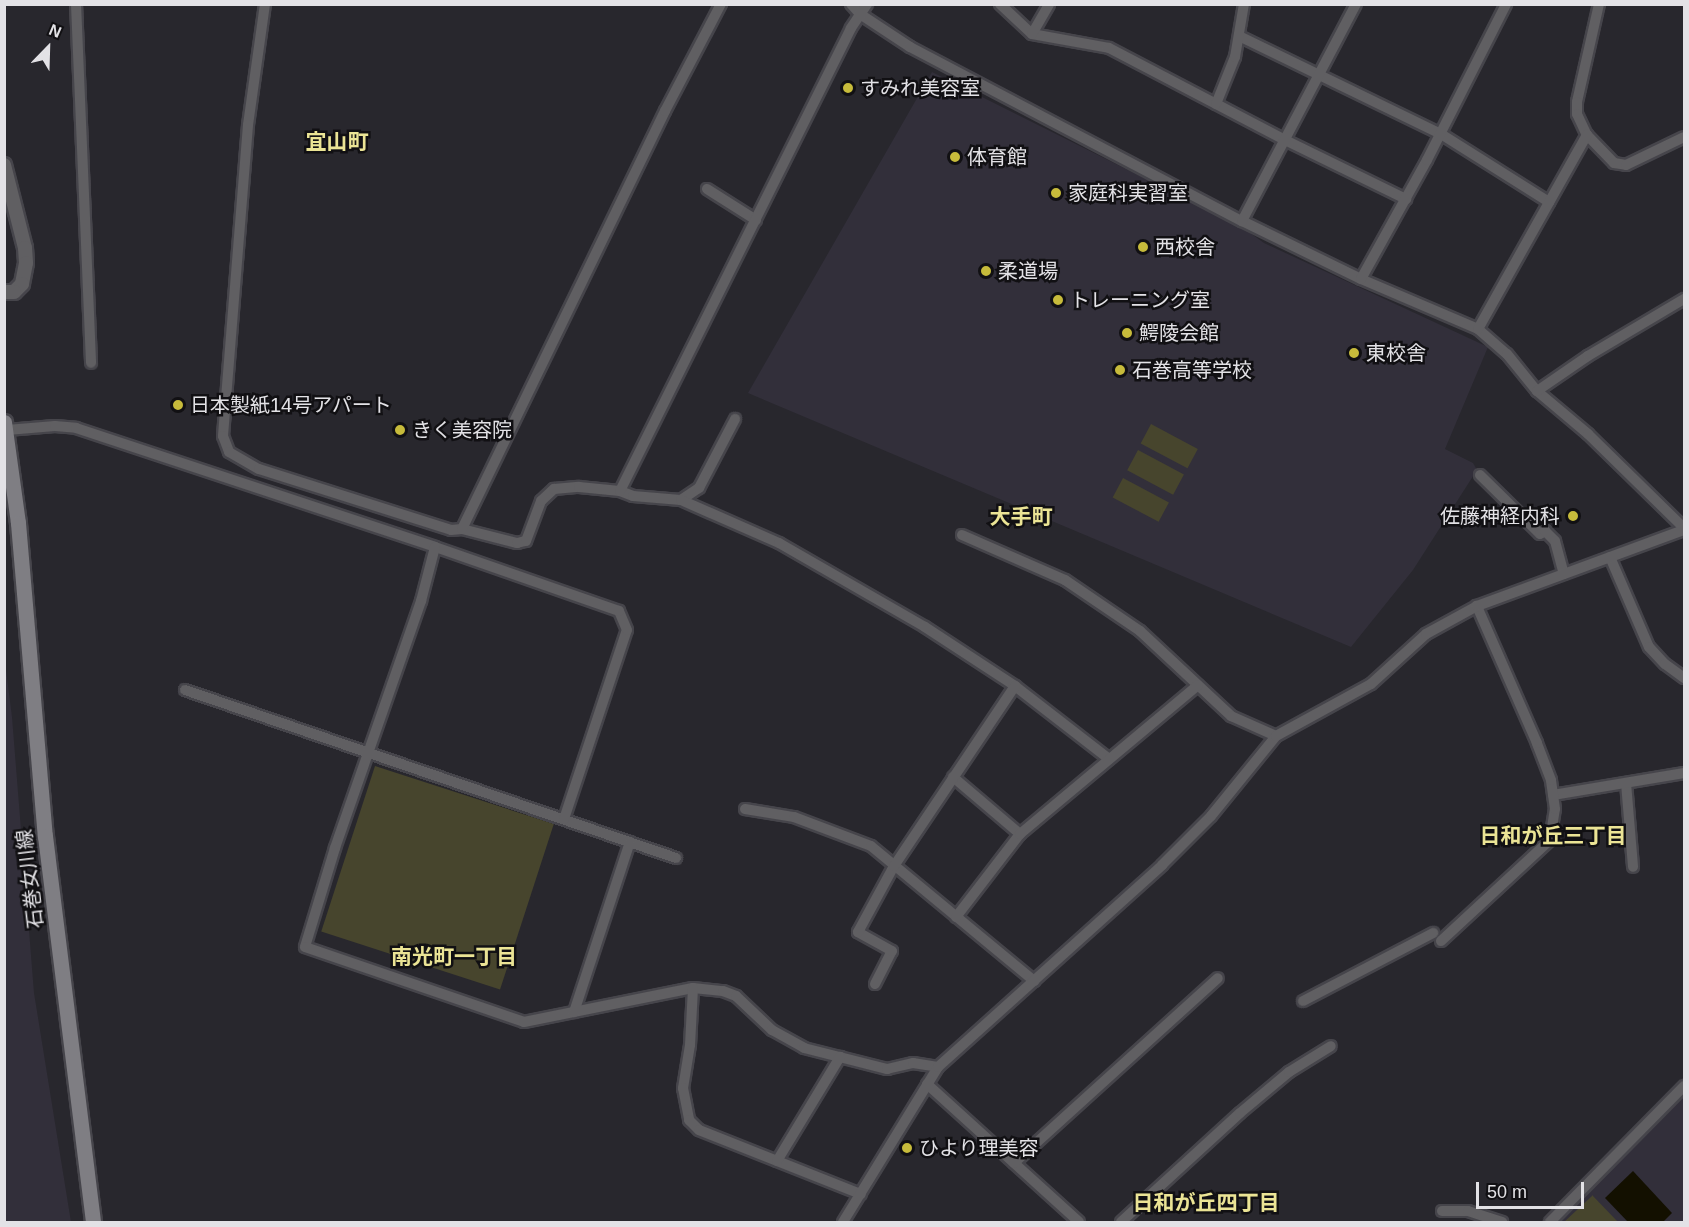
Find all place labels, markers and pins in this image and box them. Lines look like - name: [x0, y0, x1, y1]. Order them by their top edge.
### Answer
- place label: すみれ美容室: [860, 76, 980, 100]
- marker: すみれ美容室: [841, 81, 855, 95]
- place label: 体育館: [967, 145, 1027, 169]
- marker: 体育館: [948, 150, 962, 164]
- place label: 家庭科実習室: [1068, 181, 1188, 205]
- marker: 家庭科実習室: [1049, 186, 1063, 200]
- place label: 西校舎: [1155, 235, 1215, 259]
- marker: 西校舎: [1136, 240, 1150, 254]
- place label: 柔道場: [998, 259, 1058, 283]
- marker: 柔道場: [979, 264, 993, 278]
- place label: トレーニング室: [1070, 288, 1210, 312]
- marker: トレーニング室: [1051, 293, 1065, 307]
- place label: 鰐陵会館: [1139, 321, 1219, 345]
- marker: 鰐陵会館: [1120, 326, 1134, 340]
- place label: 東校舎: [1366, 341, 1426, 365]
- marker: 東校舎: [1347, 346, 1361, 360]
- place label: 石巻高等学校: [1132, 358, 1252, 382]
- marker: 石巻高等学校: [1113, 363, 1127, 377]
- place label: 日本製紙14号アパート: [190, 393, 392, 417]
- marker: 日本製紙14号アパート: [171, 398, 185, 412]
- place label: きく美容院: [412, 418, 512, 442]
- marker: きく美容院: [393, 423, 407, 437]
- place label: 佐藤神経内科: [1440, 504, 1560, 528]
- marker: 佐藤神経内科: [1564, 507, 1582, 525]
- place label: ひより理美容: [919, 1136, 1039, 1160]
- marker: ひより理美容: [900, 1141, 914, 1155]

